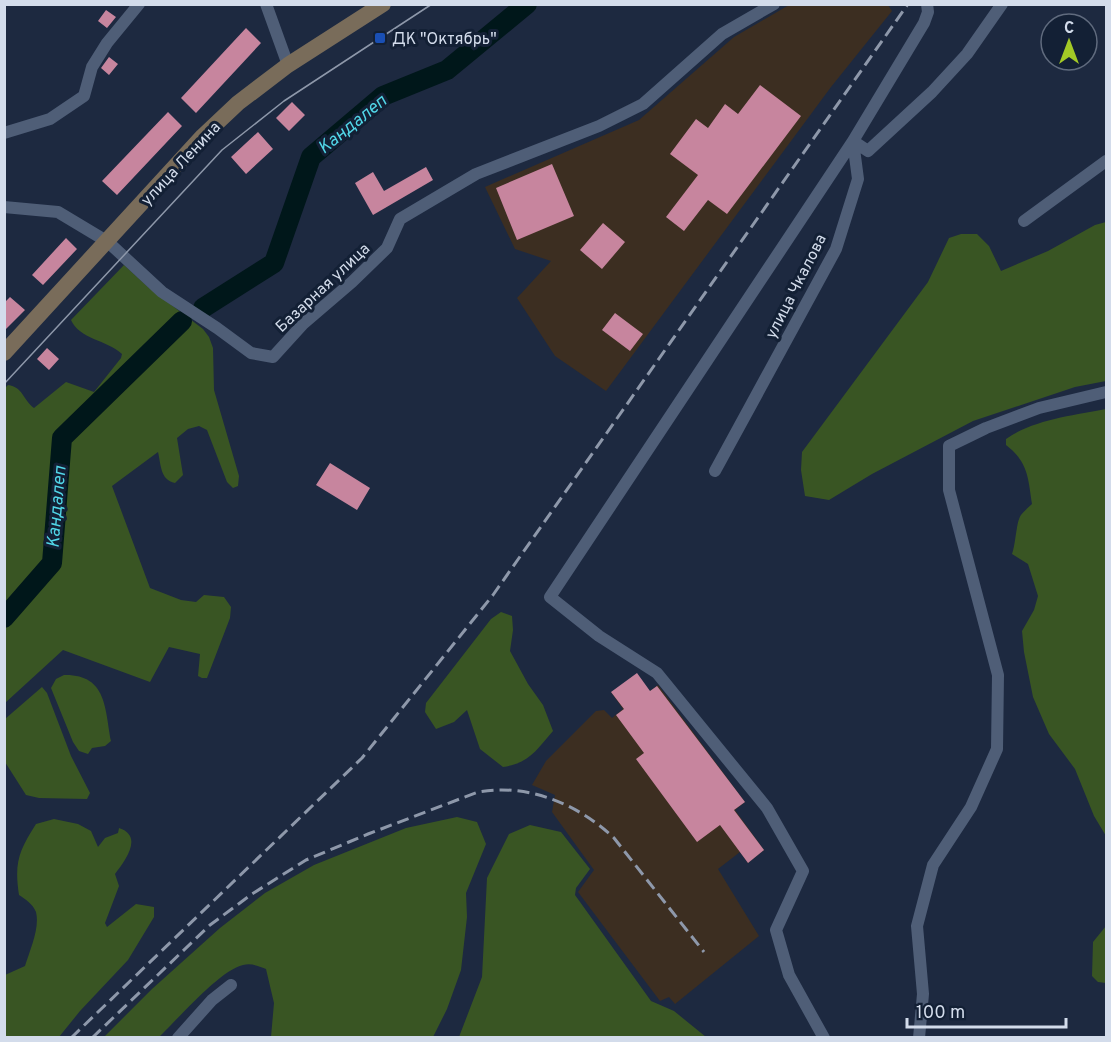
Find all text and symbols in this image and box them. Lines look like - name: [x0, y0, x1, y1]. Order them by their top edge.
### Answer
- north arrow: [1039, 12, 1099, 72]
- text: С: [1064, 19, 1074, 39]
- place label: ДК "Октябрь": [392, 30, 497, 50]
- marker: ДК "Октябрь": [373, 31, 387, 45]
- water label: Кандалеп: [314, 90, 393, 160]
- street label: улица Ленина: [137, 118, 226, 211]
- street label: улица Чкалова: [762, 231, 832, 343]
- street label: Базарная улица: [272, 239, 375, 337]
- water label: Кандалеп: [42, 464, 73, 549]
- scale bar: [907, 991, 1066, 1029]
- text: 100 m: [916, 1002, 965, 1025]

